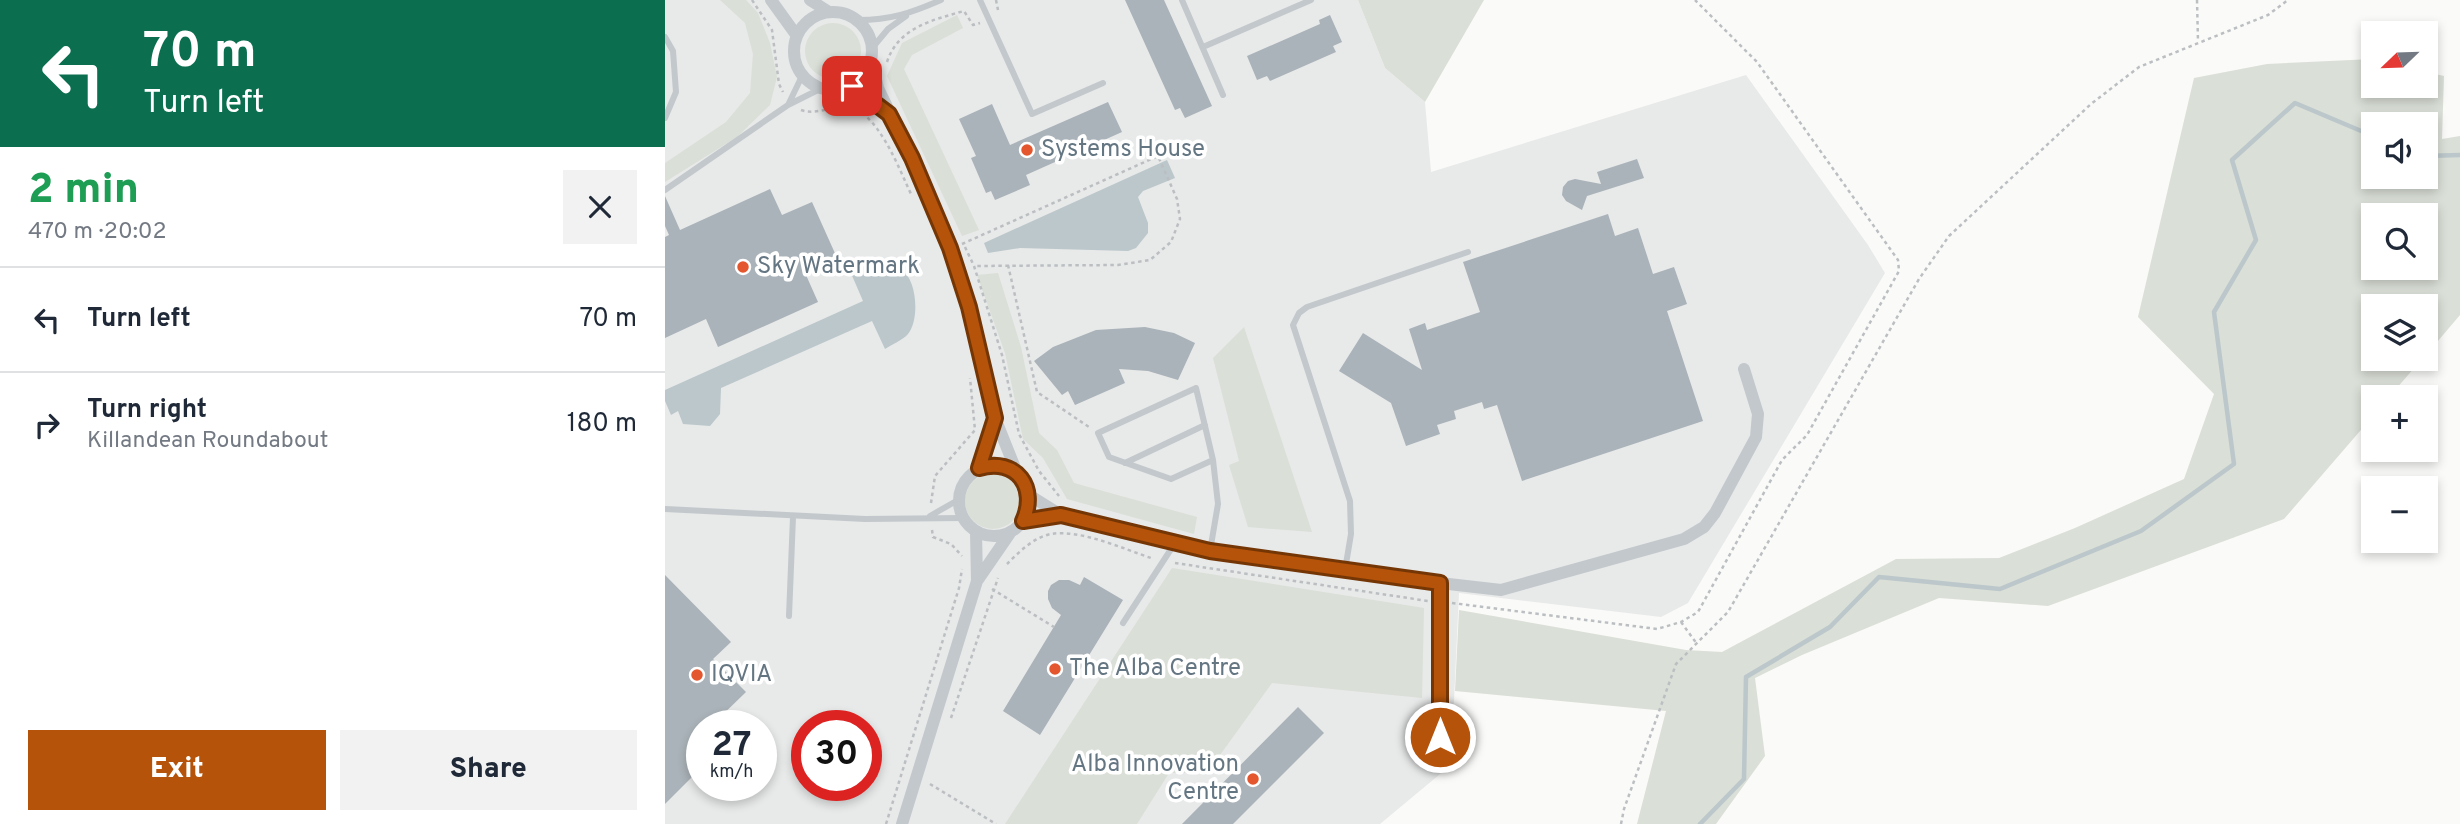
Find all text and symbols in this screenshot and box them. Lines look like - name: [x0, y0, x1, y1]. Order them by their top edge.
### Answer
- north arrow: [2361, 21, 2438, 98]
- map controls: [2361, 21, 2438, 553]
- text: 70 m: [143, 23, 257, 85]
- icon: left: [28, 28, 119, 119]
- pin: [822, 56, 882, 116]
- icon: arrive: [833, 67, 871, 105]
- text: Turn left: [143, 84, 264, 124]
- button: sound: [2361, 112, 2438, 189]
- place label: Systems House: [1041, 135, 1205, 165]
- marker: Systems House: [1019, 142, 1035, 158]
- text: 2 min: [28, 165, 139, 218]
- button: close: [563, 170, 637, 244]
- button: search: [2361, 203, 2438, 280]
- text: 470 m · 20:02: [28, 218, 167, 247]
- place label: Sky Watermark: [757, 252, 920, 282]
- marker: Sky Watermark: [735, 259, 751, 275]
- button: layers: [2361, 294, 2438, 371]
- icon: left: [28, 301, 66, 339]
- text: Turn left: [87, 303, 191, 336]
- text: 70 m: [579, 303, 637, 336]
- button: +: [2361, 385, 2438, 462]
- text: Turn right: [87, 394, 207, 427]
- icon: right: [28, 406, 66, 444]
- text: 180 m: [567, 408, 637, 441]
- text: Killandean Roundabout: [87, 427, 328, 456]
- button: −: [2361, 476, 2438, 553]
- place label: The Alba Centre: [1069, 654, 1241, 684]
- place label: IQVIA: [711, 660, 772, 690]
- marker: The Alba Centre: [1047, 661, 1063, 677]
- marker: IQVIA: [689, 667, 705, 683]
- position arrow: [1403, 700, 1477, 774]
- speed limit sign: 30: [791, 710, 882, 801]
- text: 27: [712, 724, 751, 768]
- button: Exit: [28, 730, 326, 810]
- button: Share: [340, 730, 637, 810]
- place label: Alba Innovation Centre: [1071, 750, 1239, 808]
- text: km/h: [710, 761, 753, 784]
- marker: Alba Innovation Centre: [1245, 771, 1261, 787]

